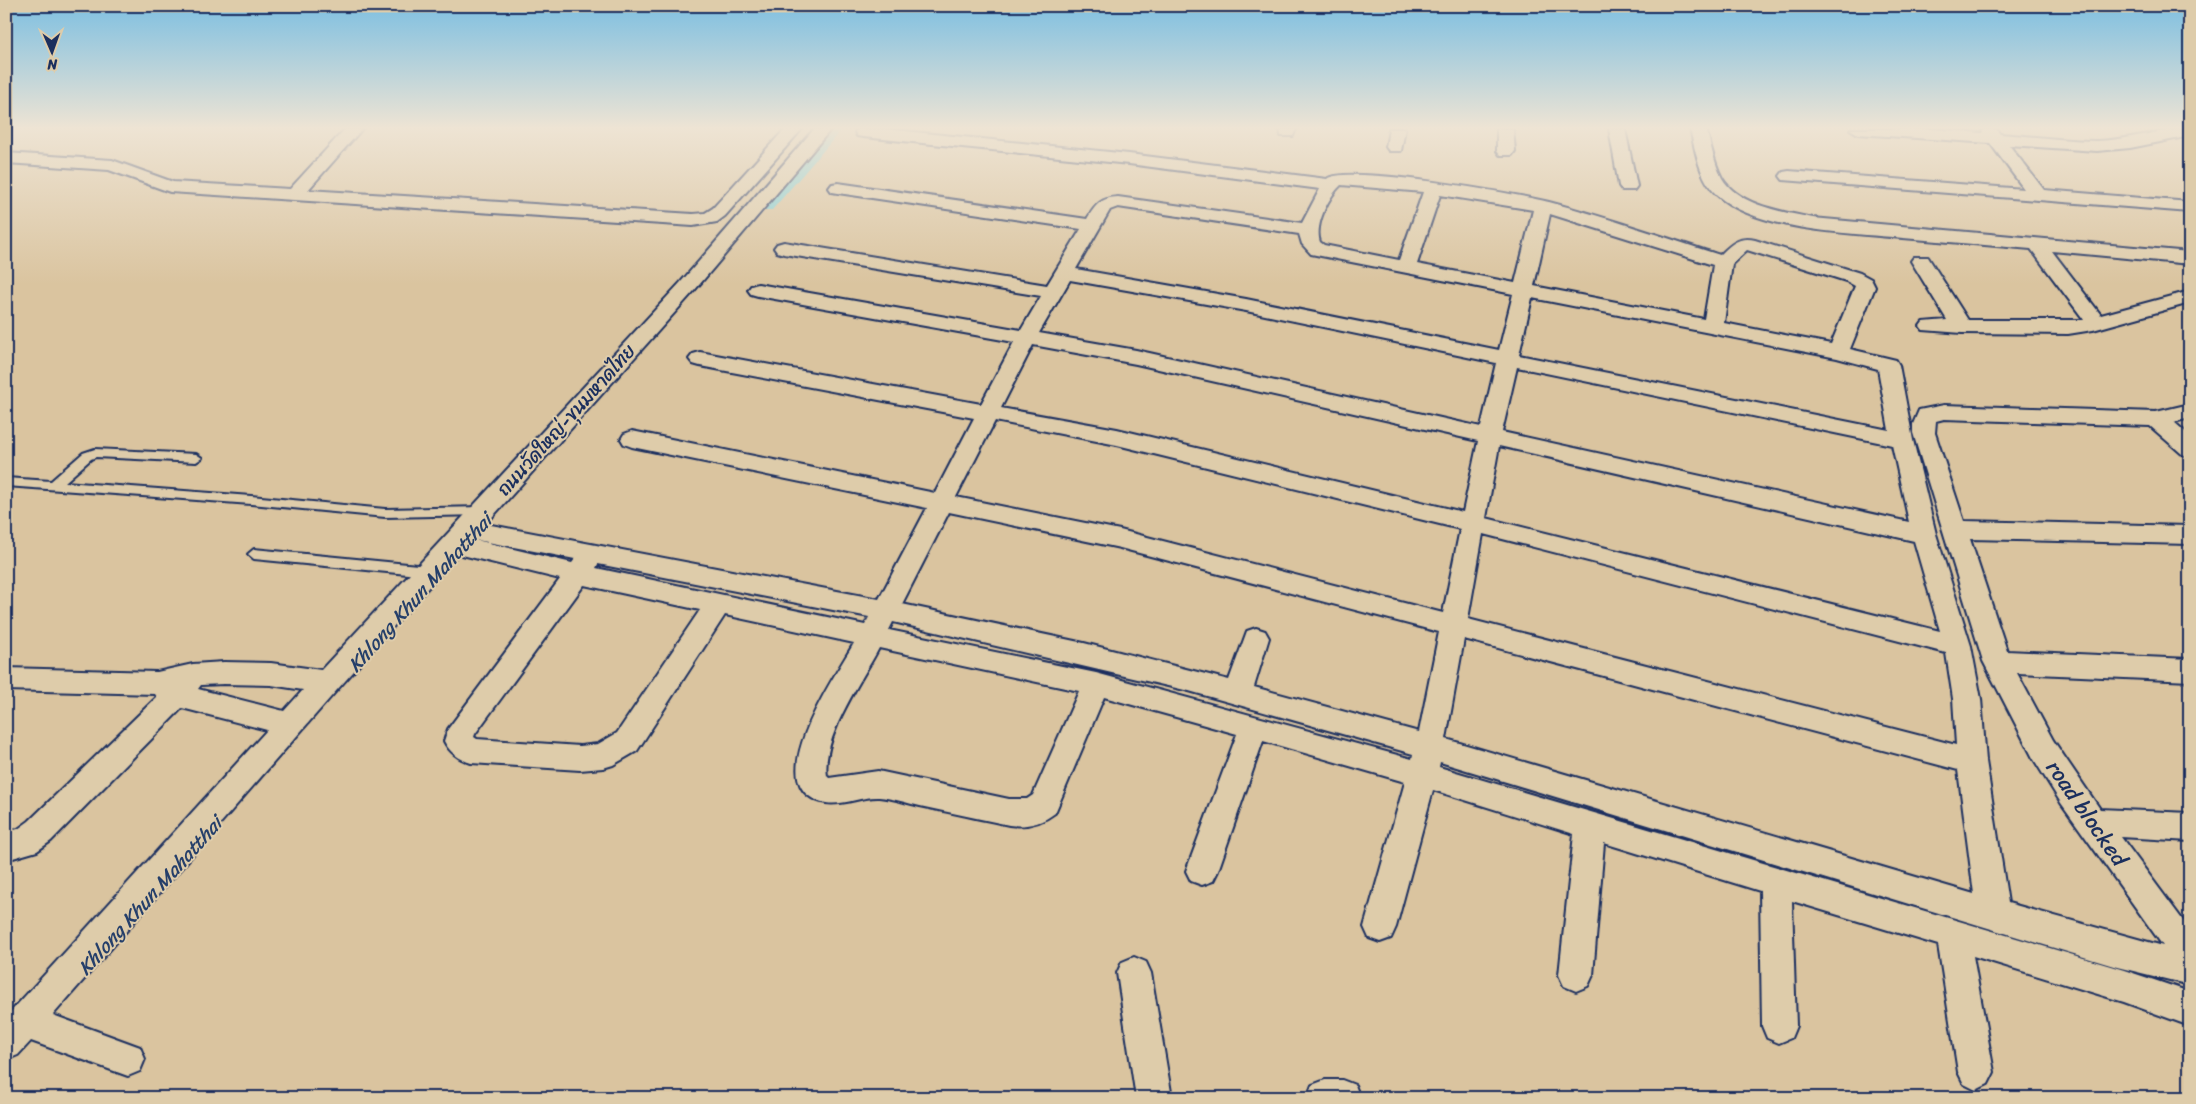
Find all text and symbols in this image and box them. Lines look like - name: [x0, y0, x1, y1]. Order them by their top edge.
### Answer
- north arrow: [28, 28, 78, 78]
- text: N: [47, 52, 59, 77]
- street label: ถนนวัดใหญ่-ขุนมหาดไทย: [488, 336, 644, 504]
- water label: Khlong Khun Mahatthai: [339, 503, 504, 681]
- street label: road blocked: [2036, 751, 2139, 876]
- water label: Khlong Khun Mahatthai: [69, 806, 234, 984]

